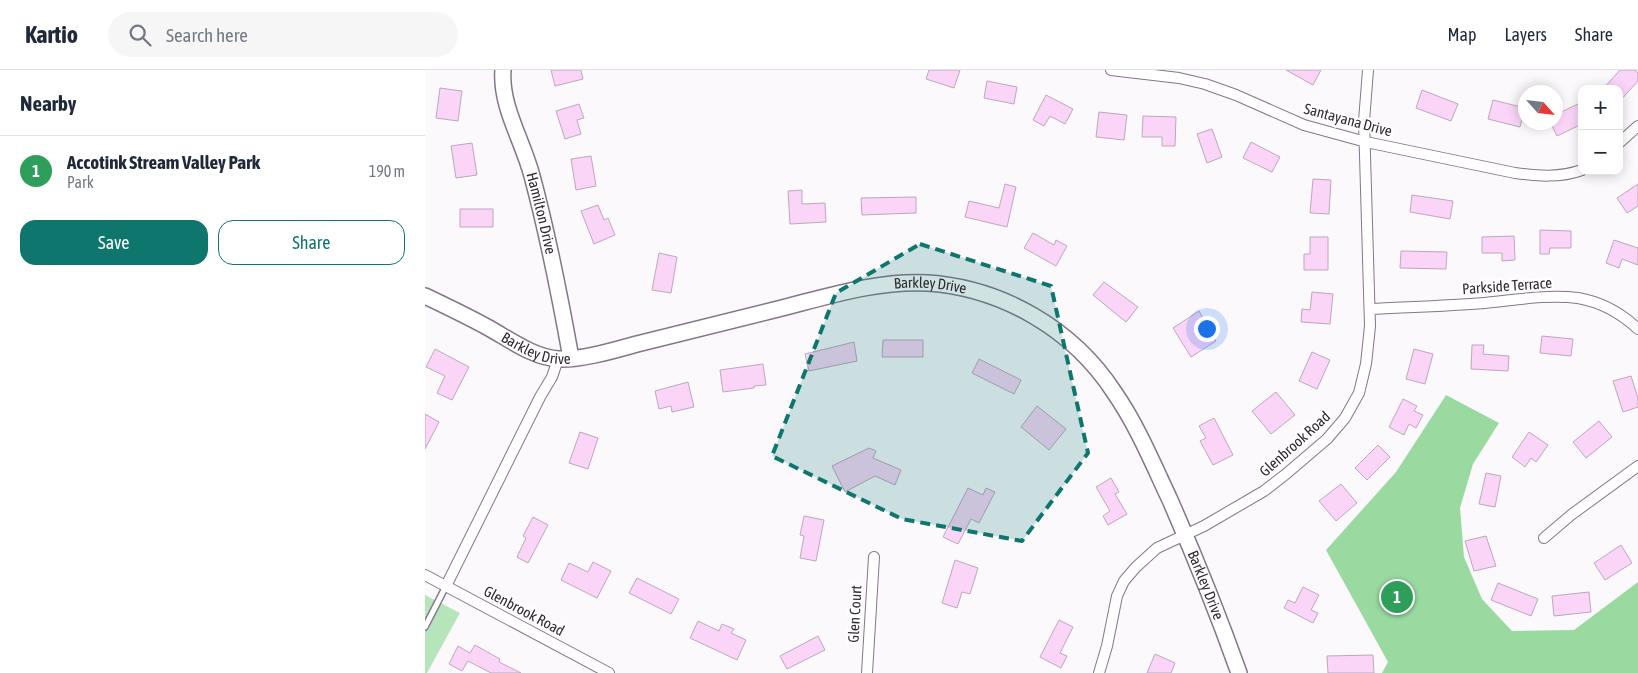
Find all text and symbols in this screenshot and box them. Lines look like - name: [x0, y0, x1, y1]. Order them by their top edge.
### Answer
- search box: [108, 12, 458, 57]
- text: Kartio: [25, 21, 78, 48]
- icon: search: [126, 21, 154, 49]
- text: Search here: [166, 24, 248, 46]
- text: Map: [1447, 24, 1476, 45]
- text: Layers: [1504, 24, 1547, 45]
- text: Share: [1575, 24, 1613, 45]
- north arrow: [1518, 85, 1563, 130]
- map controls: [1578, 85, 1623, 175]
- button: +: [1578, 85, 1623, 130]
- text: Nearby: [20, 91, 76, 115]
- street label: Santayana Drive: [1302, 100, 1394, 139]
- button: −: [1578, 130, 1623, 175]
- text: Accotink Stream Valley Park: [67, 151, 260, 173]
- text: 1: [32, 162, 40, 180]
- text: 190 m: [369, 162, 405, 180]
- street label: Hamilton Drive: [523, 170, 560, 256]
- text: Park: [67, 173, 94, 191]
- button: Save: [20, 220, 208, 265]
- button: Share: [218, 220, 405, 265]
- street label: Barkley Drive: [893, 274, 968, 297]
- street label: Parkside Terrace: [1461, 274, 1553, 297]
- your location: [1194, 316, 1220, 342]
- street label: Barkley Drive: [499, 328, 571, 367]
- street label: Glenbrook Road: [1256, 408, 1333, 480]
- street label: Barkley Drive: [1185, 548, 1227, 622]
- pin: 1: [1381, 578, 1413, 616]
- street label: Glenbrook Road: [481, 582, 567, 639]
- street label: Glen Court: [845, 585, 864, 643]

